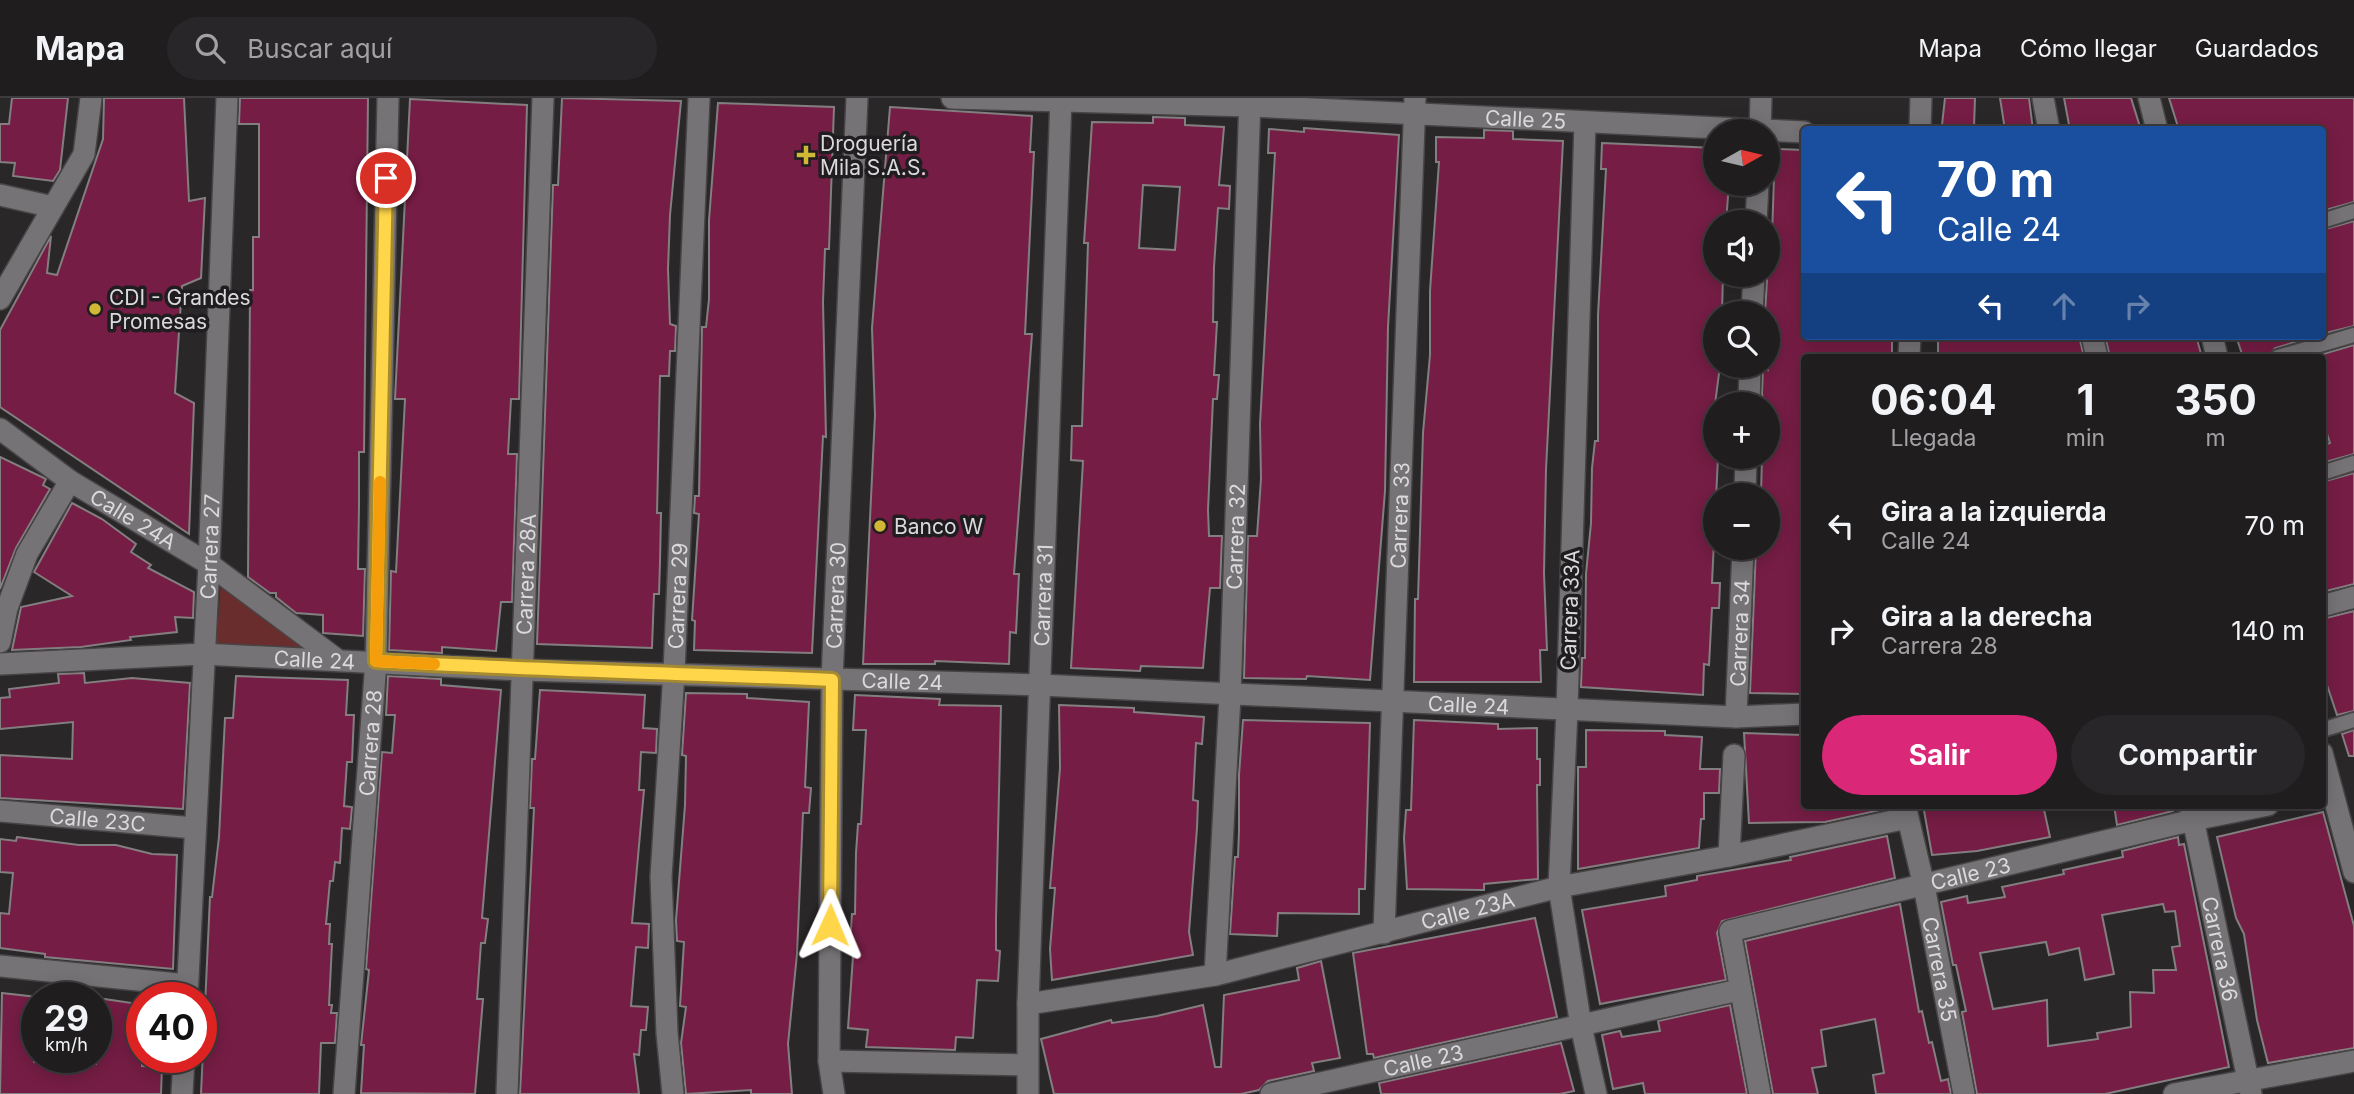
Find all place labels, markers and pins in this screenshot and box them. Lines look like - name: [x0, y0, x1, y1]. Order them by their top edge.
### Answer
- place label: Droguería Mila S.A.S.: [820, 131, 926, 180]
- marker: Droguería Mila S.A.S.: [798, 147, 814, 163]
- pin: [356, 148, 416, 208]
- place label: CDI - Grandes Promesas: [109, 285, 251, 334]
- marker: CDI - Grandes Promesas: [87, 301, 103, 317]
- place label: Banco W: [894, 514, 983, 539]
- marker: Banco W: [872, 518, 888, 534]

